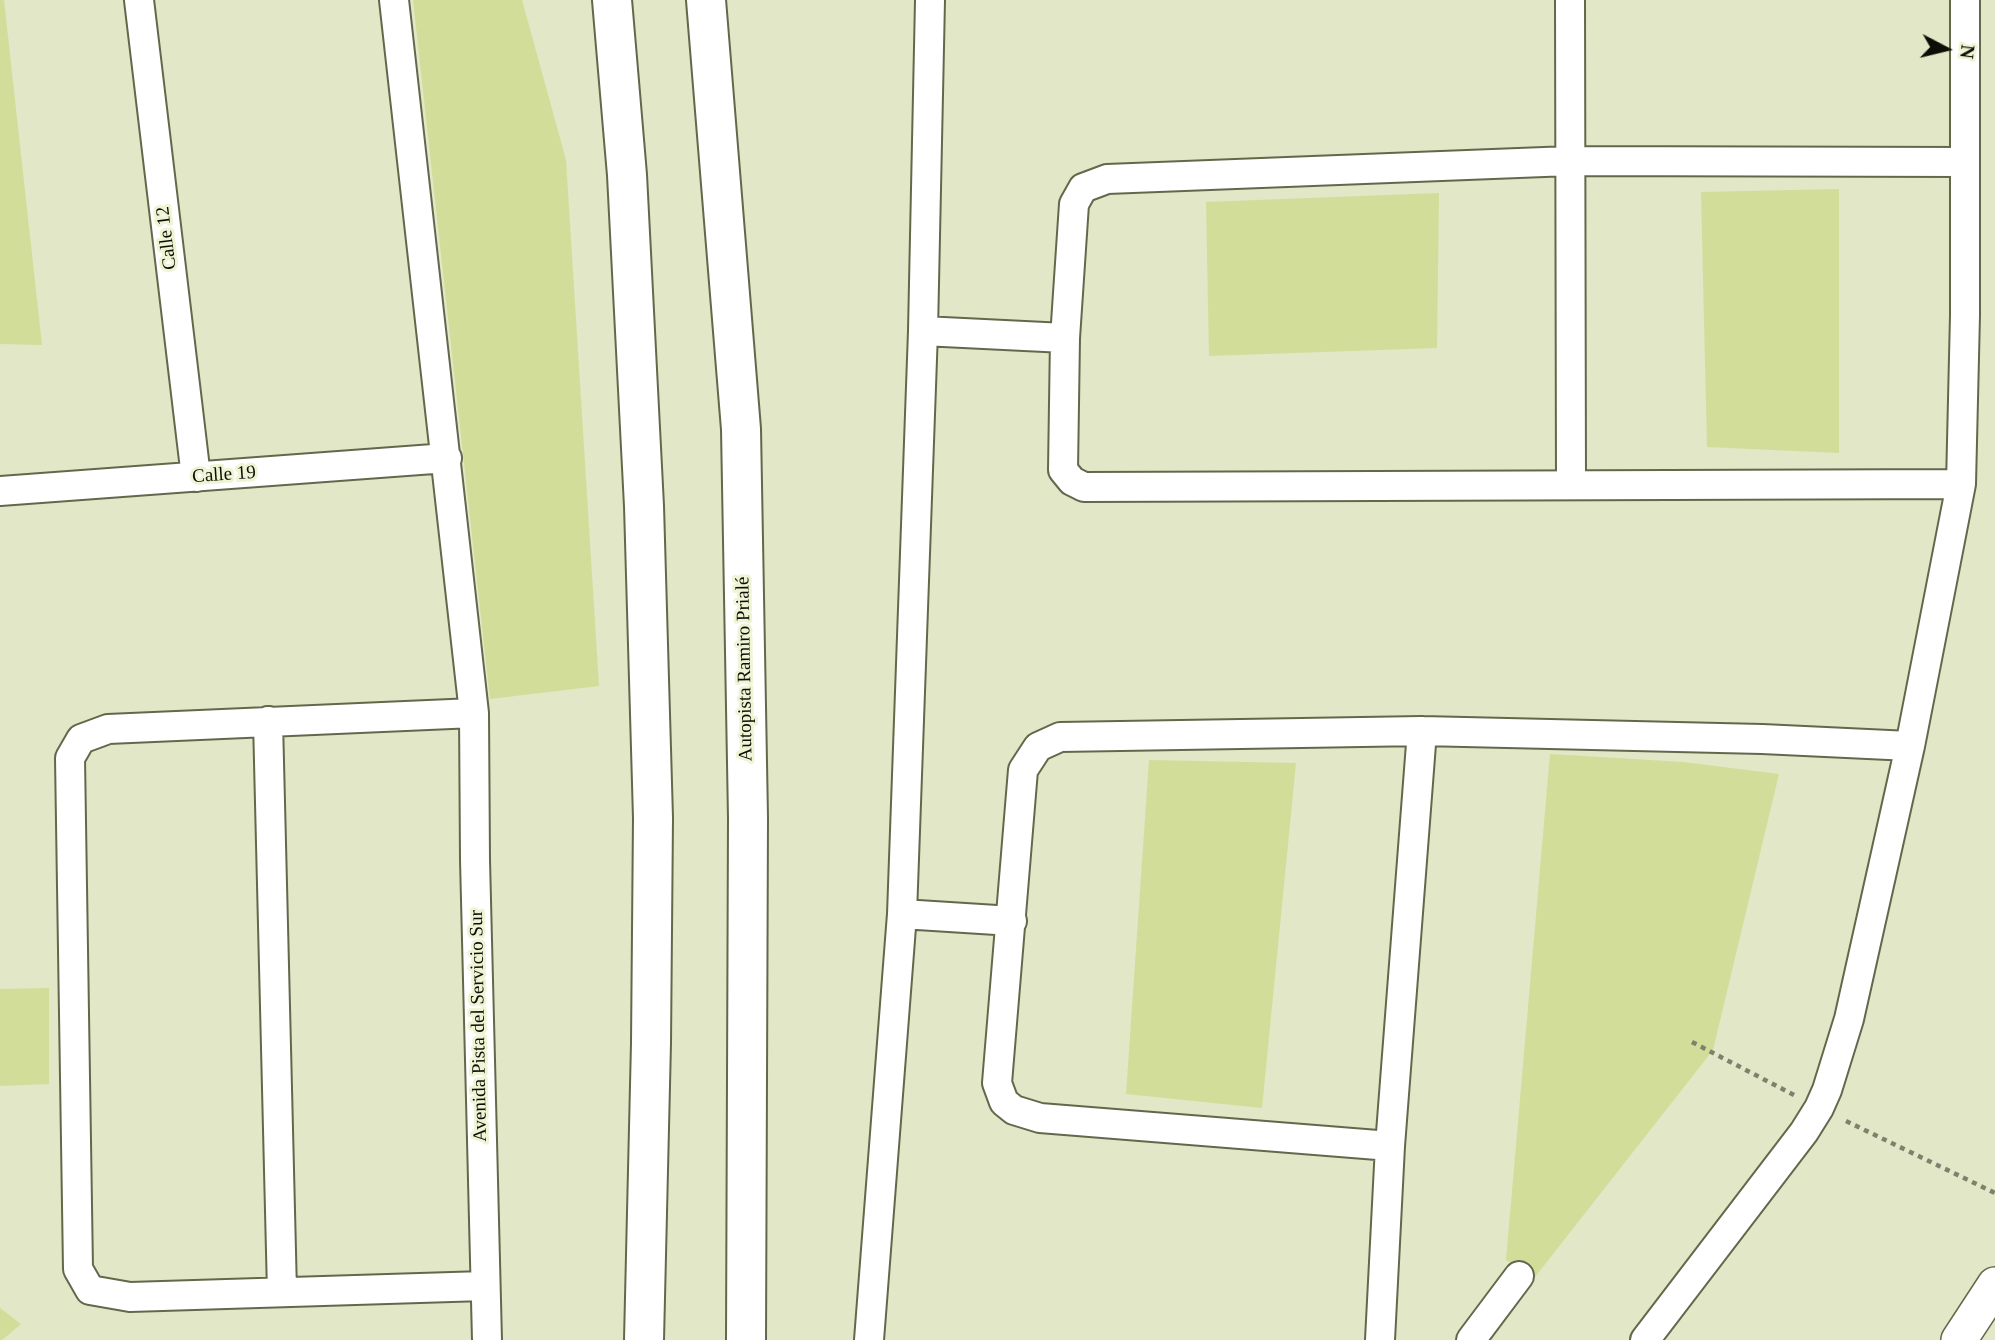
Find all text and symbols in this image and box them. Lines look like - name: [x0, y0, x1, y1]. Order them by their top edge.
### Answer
- north arrow: [1911, 14, 1981, 84]
- text: N: [1956, 44, 1979, 60]
- street label: Calle 12: [152, 205, 182, 271]
- street label: Calle 19: [191, 461, 257, 489]
- street label: Autopista Ramiro Prialé: [732, 576, 758, 762]
- street label: Avenida Pista del Servicio Sur: [466, 910, 492, 1142]

